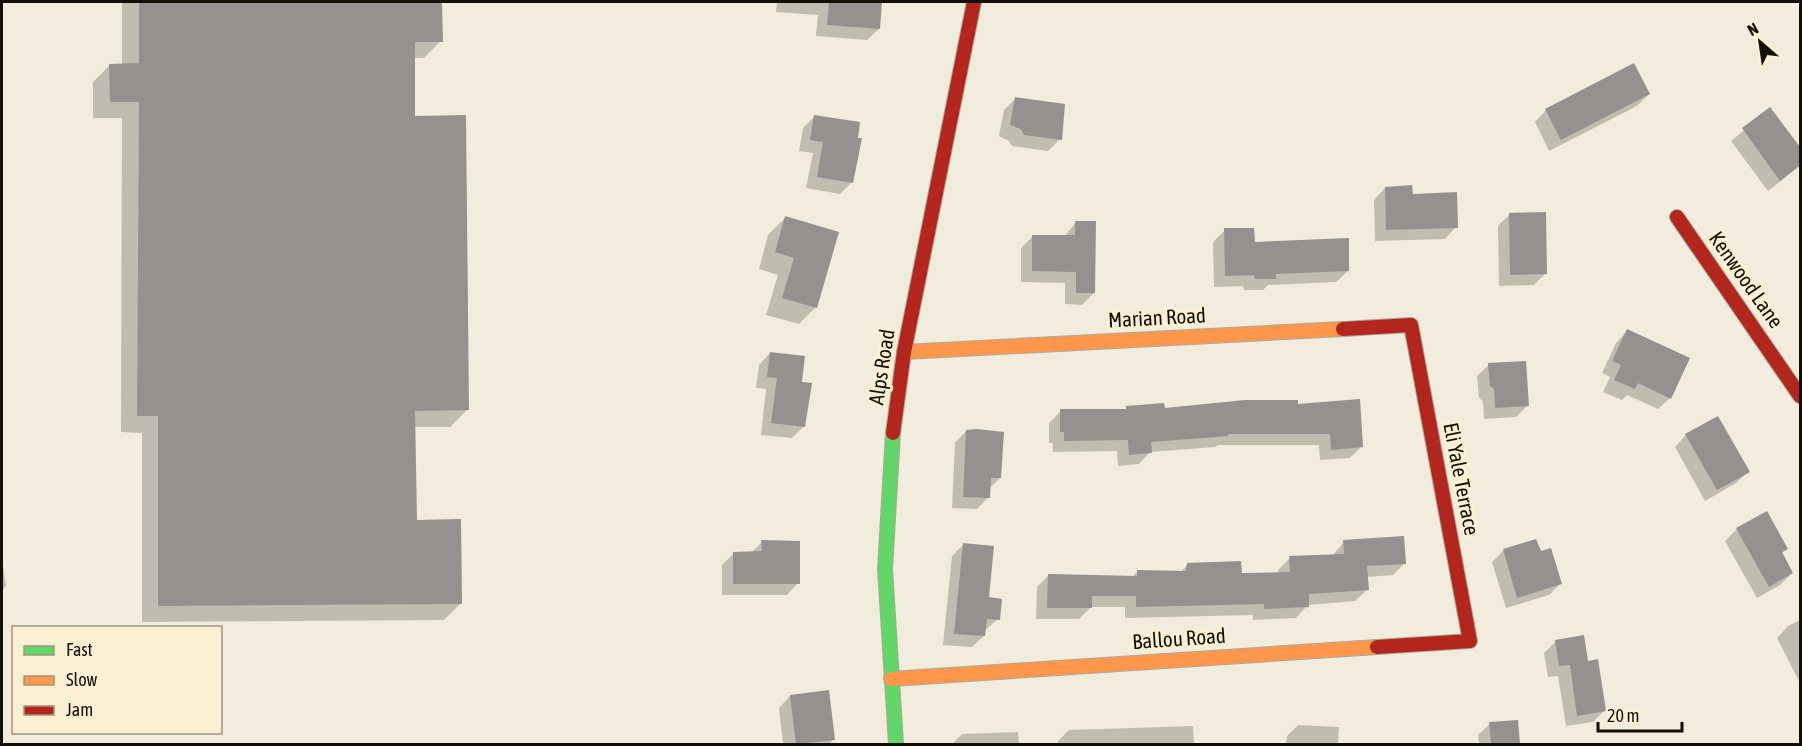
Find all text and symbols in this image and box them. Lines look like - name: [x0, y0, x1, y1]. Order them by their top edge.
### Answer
- north arrow: [1730, 12, 1790, 72]
- text: N: [1744, 19, 1761, 39]
- street label: Kenwood Lane: [1705, 227, 1789, 332]
- street label: Marian Road: [1107, 302, 1206, 332]
- street label: Alps Road: [863, 327, 899, 406]
- street label: Eli Yale Terrace: [1439, 420, 1485, 537]
- street label: Ballou Road: [1131, 623, 1226, 653]
- legend: [12, 626, 222, 734]
- text: Fast: [66, 639, 93, 660]
- text: Slow: [66, 669, 97, 690]
- scale bar: [1598, 695, 1682, 733]
- text: Jam: [66, 699, 93, 720]
- text: 20 m: [1607, 705, 1639, 726]

